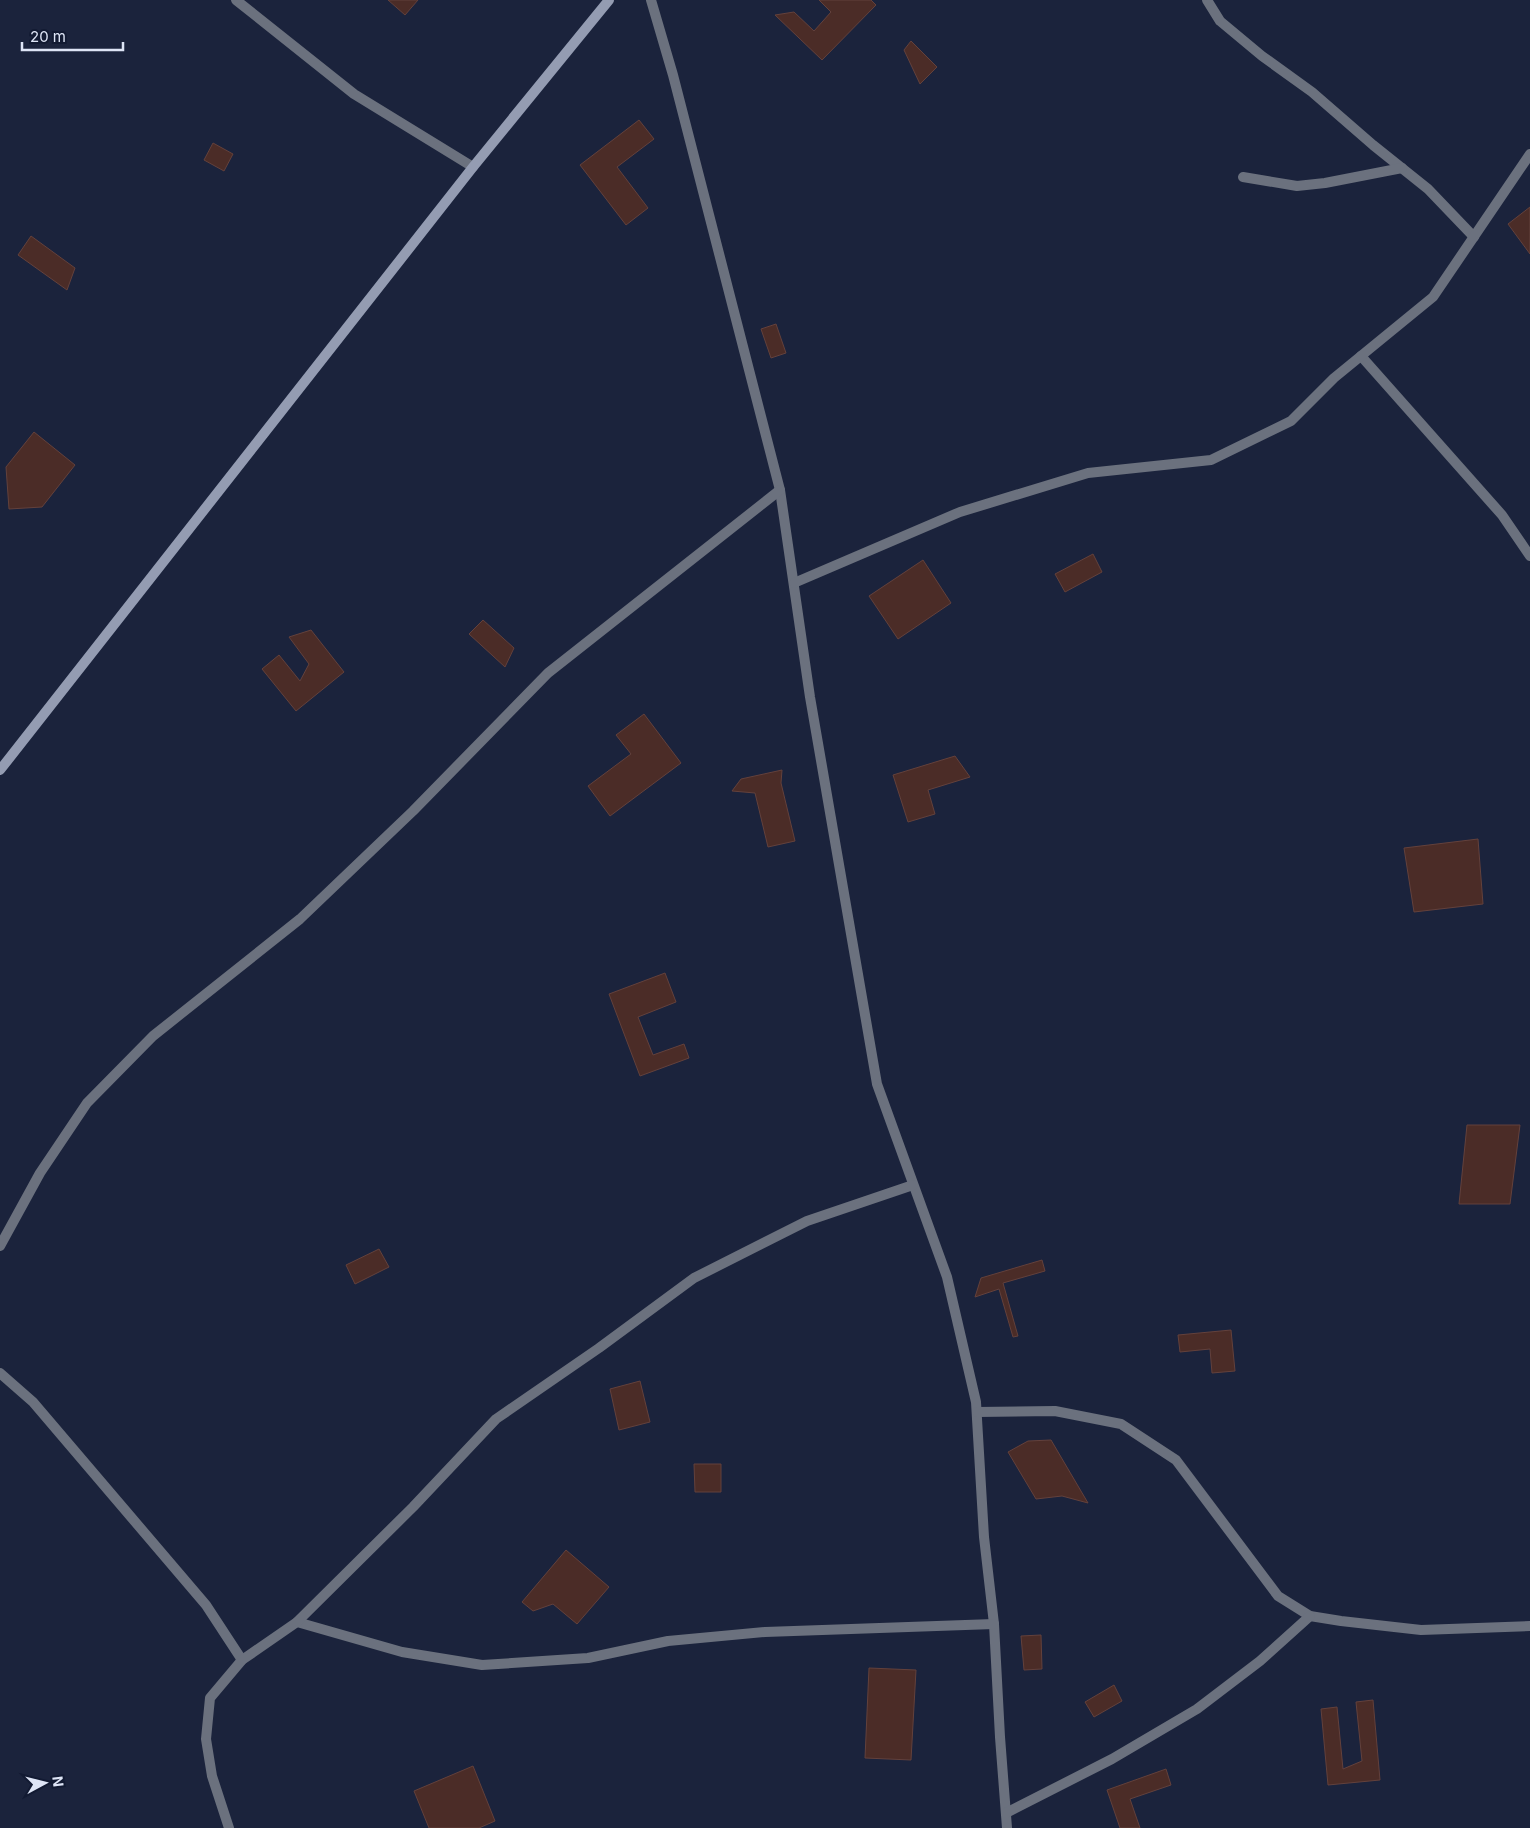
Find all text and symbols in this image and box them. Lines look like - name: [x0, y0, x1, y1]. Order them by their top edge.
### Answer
- scale bar: [22, 20, 124, 52]
- text: 20 m: [30, 27, 66, 46]
- north arrow: [20, 1758, 70, 1808]
- text: N: [49, 1775, 67, 1788]

